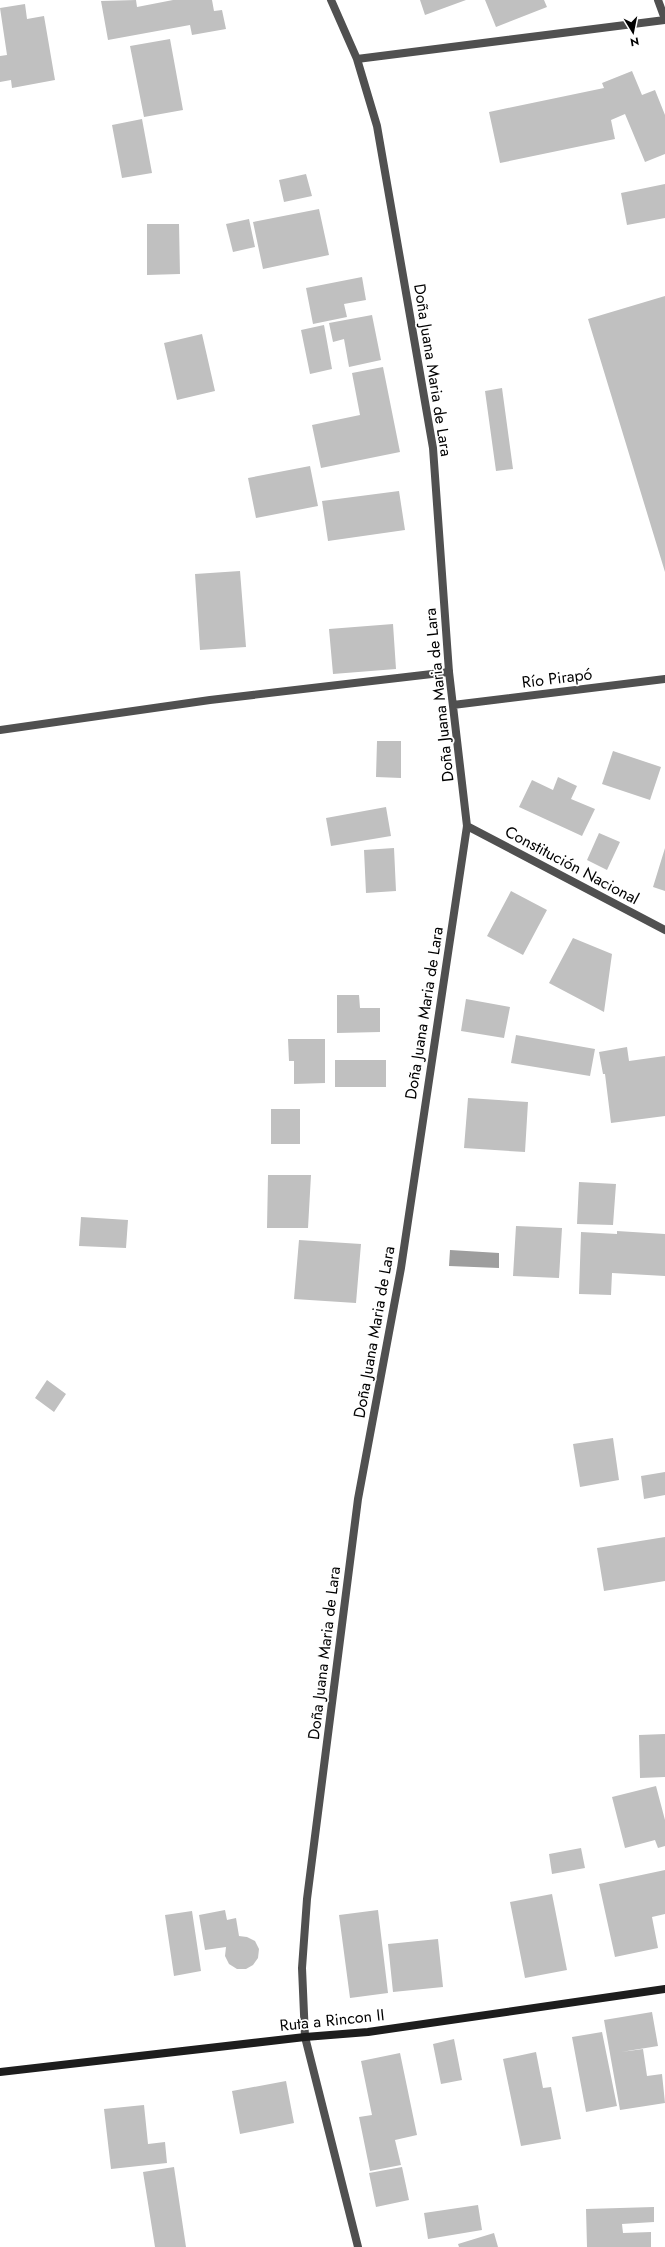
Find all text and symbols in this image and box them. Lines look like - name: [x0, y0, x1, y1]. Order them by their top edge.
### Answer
- north arrow: [613, 12, 653, 52]
- text: N: [629, 33, 640, 50]
- street label: Doña Juana Maria de Lara: [408, 282, 458, 458]
- street label: Doña Juana Maria de Lara: [418, 607, 460, 783]
- street label: Río Pirapó: [521, 662, 594, 694]
- street label: Constitución Nacional: [501, 820, 643, 910]
- street label: Doña Juana Maria de Lara: [399, 925, 449, 1101]
- street label: Doña Juana Maria de Lara: [348, 1244, 400, 1420]
- street label: Doña Juana Maria de Lara: [302, 1565, 346, 1741]
- street label: Ruta a Rincon II: [279, 2003, 385, 2037]

